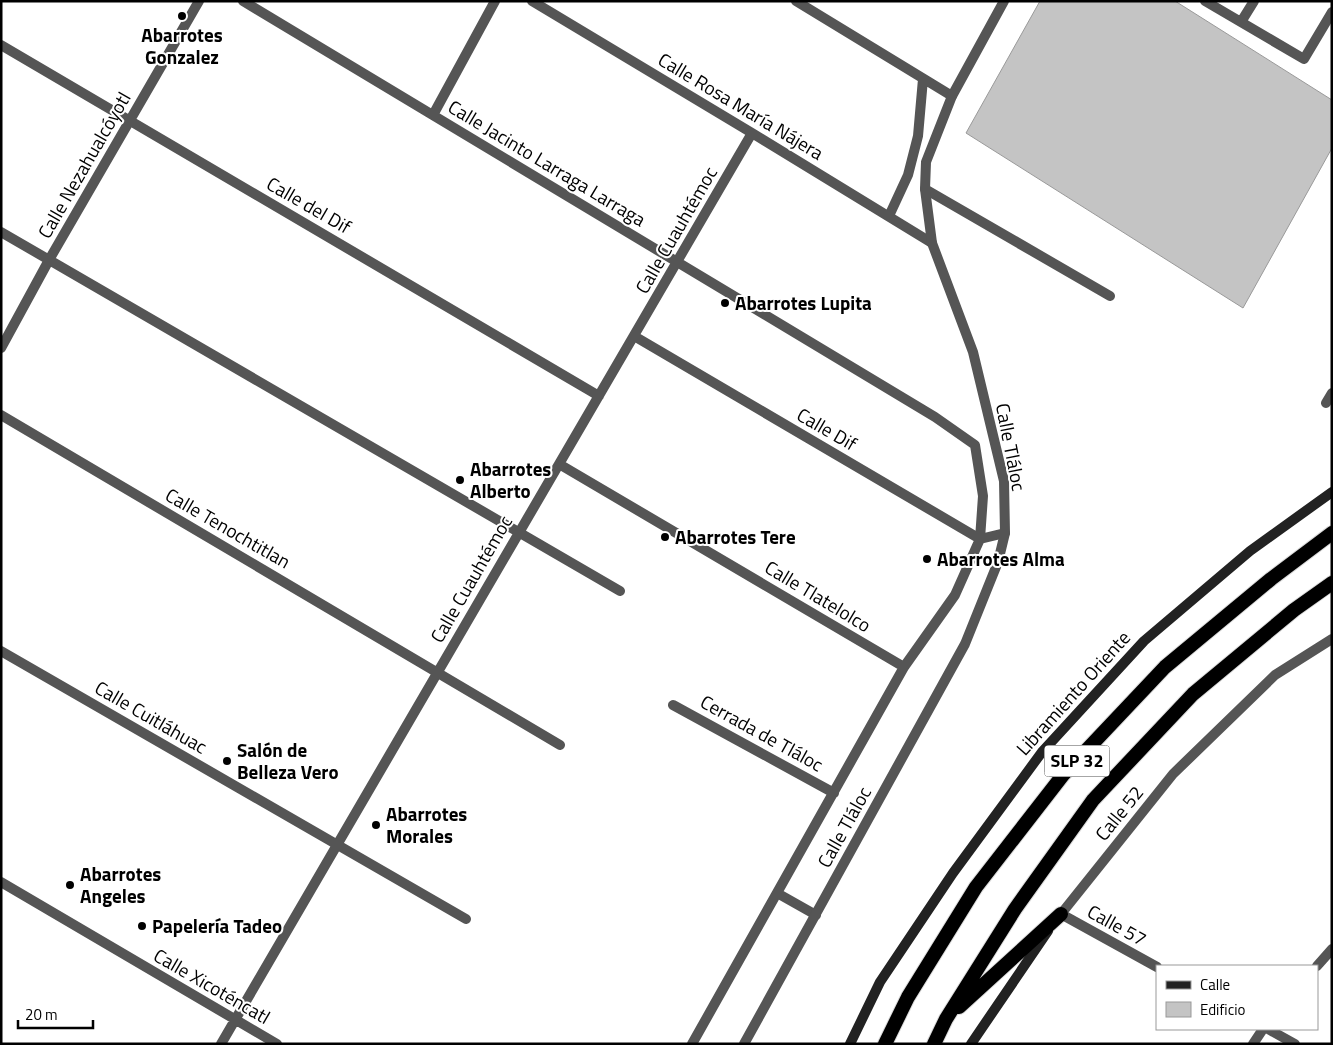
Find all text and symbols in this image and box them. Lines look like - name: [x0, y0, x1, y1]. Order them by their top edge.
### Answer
- marker: Abarrotes Gonzalez: [176, 10, 188, 22]
- place label: Abarrotes Gonzalez: [141, 20, 223, 71]
- street label: Calle Rosa María Nájera: [653, 45, 830, 167]
- street label: Calle Nezahualcóyotl: [30, 86, 137, 244]
- street label: Calle Jacinto Larraga Larraga: [443, 92, 652, 234]
- street label: Calle Cuauhtémoc: [627, 161, 724, 299]
- street label: Calle del Dif: [262, 169, 358, 241]
- place label: Abarrotes Lupita: [735, 288, 872, 317]
- marker: Abarrotes Lupita: [719, 297, 731, 309]
- street label: Calle Dif: [792, 400, 863, 458]
- street label: Calle Tláloc: [989, 400, 1034, 493]
- place label: Abarrotes Alberto: [470, 454, 551, 505]
- marker: Abarrotes Alberto: [454, 474, 466, 486]
- street label: Calle Tenochtitlan: [160, 480, 296, 575]
- street label: Calle Cuauhtémoc: [422, 510, 519, 648]
- place label: Abarrotes Tere: [675, 522, 796, 551]
- marker: Abarrotes Tere: [659, 531, 671, 543]
- place label: Abarrotes Alma: [937, 544, 1065, 573]
- street label: Calle Tlatelolco: [760, 552, 877, 639]
- marker: Abarrotes Alma: [921, 553, 933, 565]
- street label: Libramiento Oriente: [1009, 624, 1137, 762]
- street label: Calle Cuitláhuac: [90, 673, 213, 760]
- street label: Cerrada de Tláloc: [695, 687, 829, 778]
- place label: Salón de Belleza Vero: [237, 735, 339, 786]
- road number: SLP 32: [1044, 746, 1110, 776]
- marker: Salón de Belleza Vero: [221, 755, 233, 767]
- street label: Calle 52: [1087, 779, 1150, 847]
- street label: Calle Tláloc: [809, 781, 878, 873]
- place label: Abarrotes Morales: [386, 799, 467, 850]
- marker: Abarrotes Morales: [370, 819, 382, 831]
- place label: Abarrotes Angeles: [80, 859, 161, 910]
- marker: Abarrotes Angeles: [64, 879, 76, 891]
- street label: Calle 57: [1082, 896, 1152, 953]
- place label: Papelería Tadeo: [152, 911, 282, 940]
- marker: Papelería Tadeo: [136, 920, 148, 932]
- street label: Calle Xicoténcatl: [148, 940, 276, 1031]
- legend: [1156, 965, 1318, 1030]
- text: Calle: [1200, 973, 1230, 996]
- scale bar: [18, 998, 92, 1030]
- text: Edificio: [1200, 998, 1245, 1021]
- text: 20 m: [25, 1003, 58, 1026]

